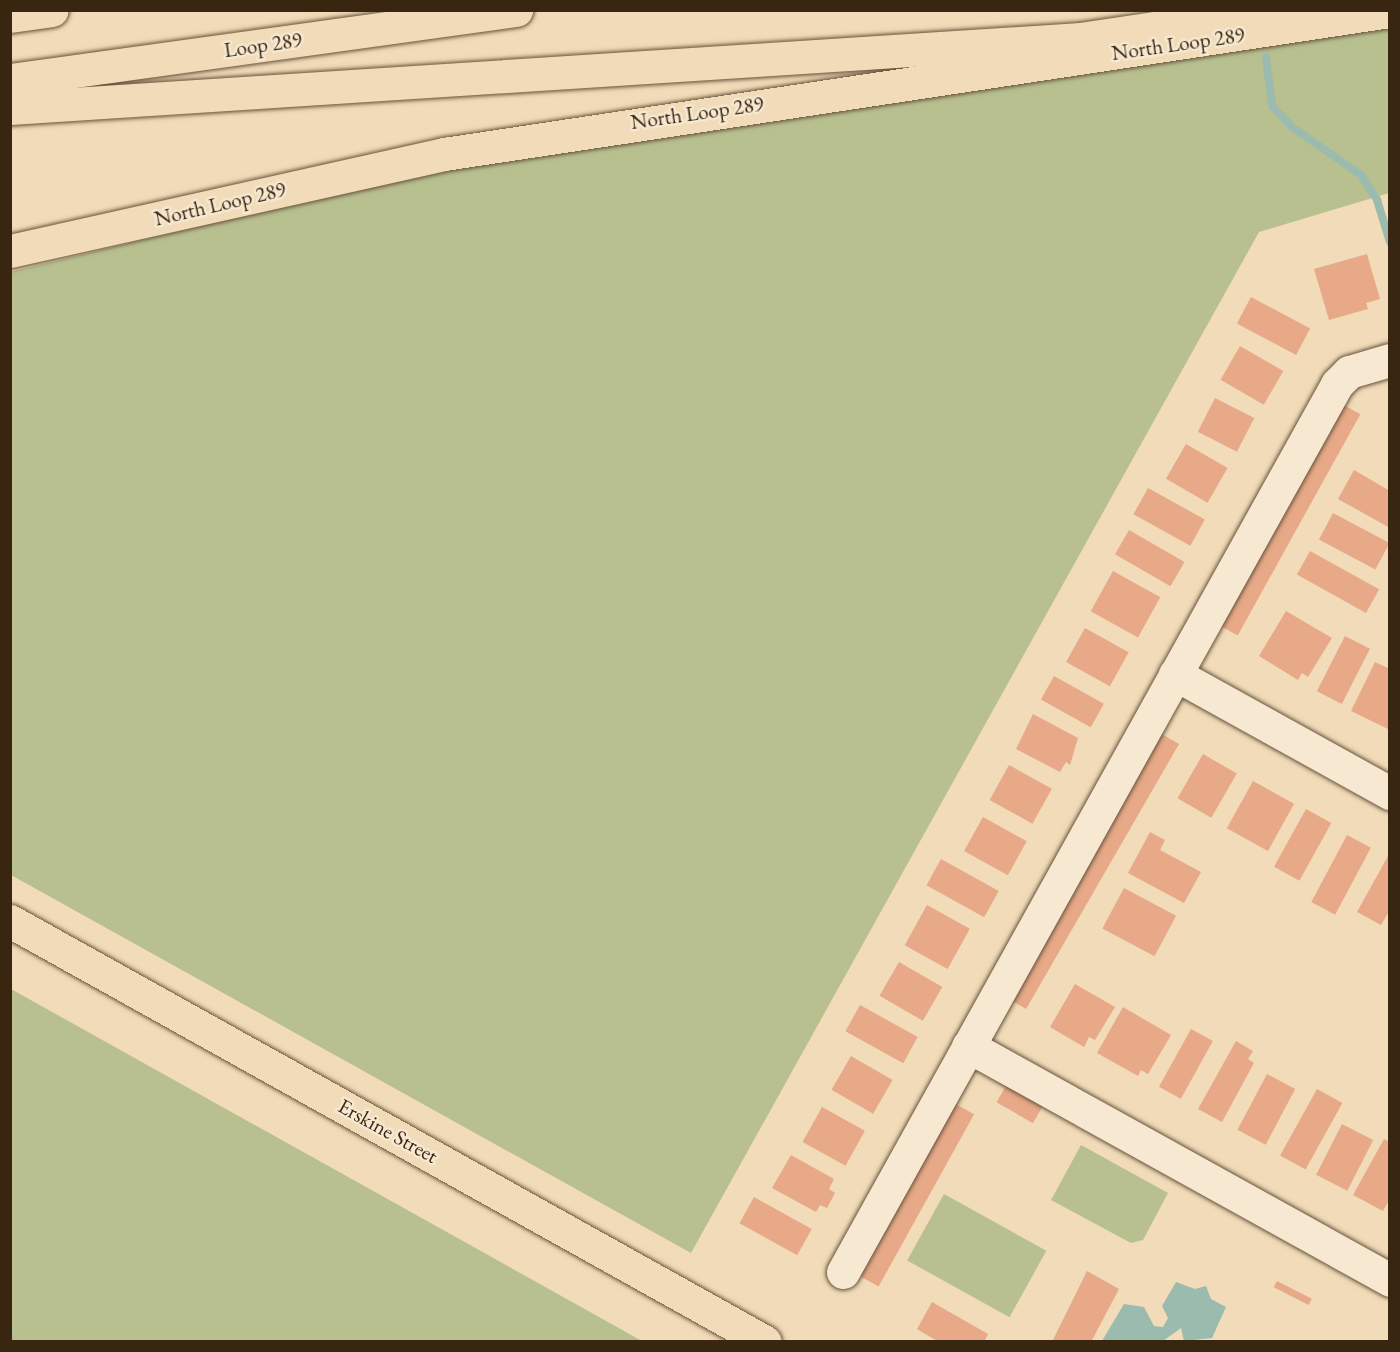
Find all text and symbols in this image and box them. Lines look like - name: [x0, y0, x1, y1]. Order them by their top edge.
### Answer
- street label: North Loop 289: [1110, 22, 1246, 66]
- street label: Loop 289: [222, 27, 304, 63]
- street label: North Loop 289: [629, 91, 765, 135]
- street label: North Loop 289: [152, 177, 288, 231]
- street label: Erskine Street: [334, 1093, 442, 1169]

